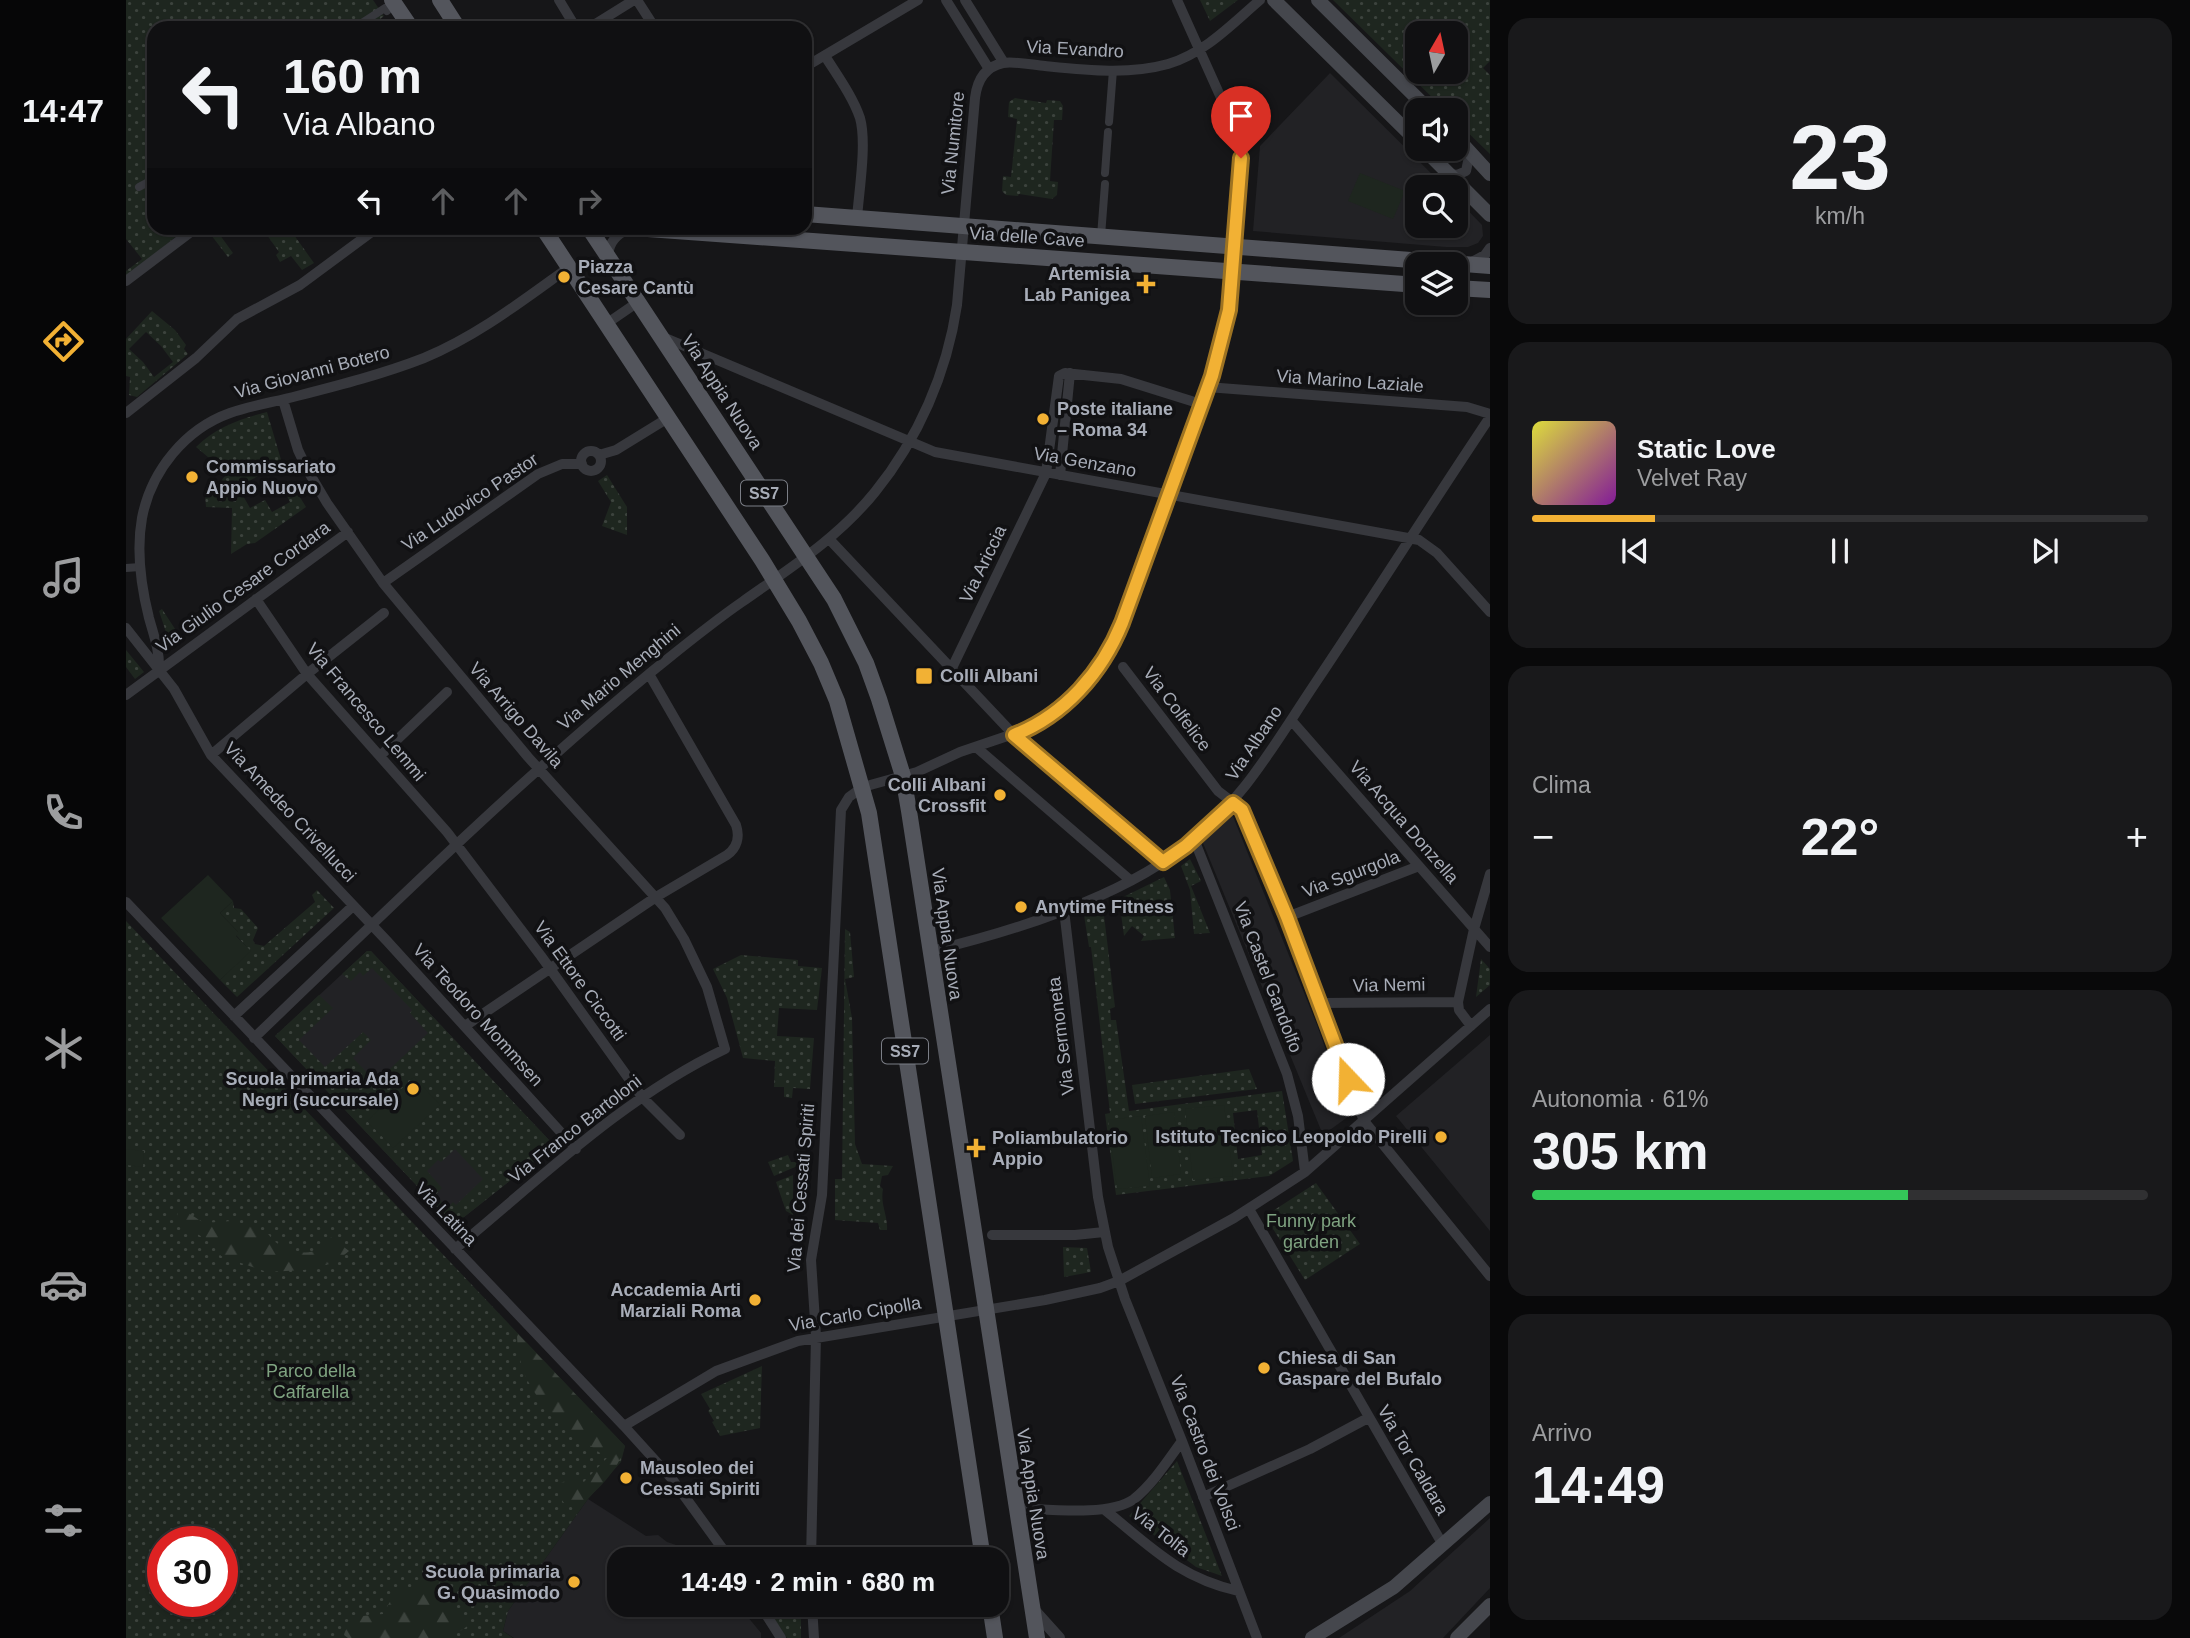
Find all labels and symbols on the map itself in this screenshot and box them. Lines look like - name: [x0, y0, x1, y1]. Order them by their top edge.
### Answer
- north arrow: [1405, 21, 1468, 84]
- street label: Via Evandro: [1026, 36, 1124, 62]
- pin: [1211, 86, 1271, 158]
- street label: Via Numitore: [938, 90, 968, 196]
- street label: Via delle Cave: [969, 223, 1085, 251]
- place label: Piazza Cesare Cantù: [578, 257, 694, 298]
- place label: Artemisia Lab Panigea: [1024, 264, 1131, 305]
- marker: Piazza Cesare Cantù: [556, 269, 572, 285]
- marker: Artemisia Lab Panigea: [1136, 274, 1156, 294]
- street label: Via Appia Nuova: [677, 331, 767, 454]
- street label: Via Giovanni Botero: [232, 342, 392, 402]
- street label: Via Marino Laziale: [1276, 366, 1424, 396]
- place label: Poste italiane – Roma 34: [1057, 399, 1173, 440]
- marker: Poste italiane – Roma 34: [1035, 411, 1051, 427]
- street label: Via Genzano: [1032, 443, 1138, 481]
- street label: Via Ludovico Pastor: [398, 449, 542, 555]
- place label: Commissariato Appio Nuovo: [206, 457, 336, 498]
- marker: Commissariato Appio Nuovo: [184, 469, 200, 485]
- road number: SS7: [741, 480, 787, 506]
- street label: Via Giulio Cesare Cordara: [152, 517, 335, 657]
- street label: Via Ariccia: [956, 521, 1011, 606]
- street label: Via Mario Menghini: [554, 620, 684, 734]
- street label: Via Francesco Lemmi: [303, 639, 429, 785]
- street label: Via Arrigo Davila: [465, 658, 568, 772]
- street label: Via Colfelice: [1139, 663, 1215, 755]
- marker: Colli Albani: [914, 666, 934, 686]
- place label: Colli Albani: [940, 666, 1038, 686]
- street label: Via Albano: [1222, 702, 1286, 784]
- street label: Via Amedeo Crivellucci: [220, 738, 360, 886]
- street label: Via Acqua Donzella: [1345, 757, 1463, 888]
- place label: Colli Albani Crossfit: [888, 775, 986, 816]
- marker: Colli Albani Crossfit: [992, 787, 1008, 803]
- street label: Via Sgurgola: [1299, 846, 1403, 902]
- street label: Via Appia Nuova: [928, 867, 966, 1002]
- place label: Anytime Fitness: [1035, 897, 1174, 917]
- marker: Anytime Fitness: [1013, 899, 1029, 915]
- street label: Via Castel Gandolfo: [1230, 899, 1306, 1055]
- street label: Via Ettore Ciccotti: [530, 917, 630, 1045]
- street label: Via Teodoro Mommsen: [409, 940, 547, 1090]
- street label: Via Nemi: [1352, 974, 1426, 996]
- street label: Via Sermoneta: [1044, 975, 1078, 1096]
- road number: SS7: [882, 1038, 928, 1064]
- position arrow: [1311, 1042, 1385, 1116]
- place label: Scuola primaria Ada Negri (succursale): [226, 1069, 400, 1110]
- street label: Via Franco Bartoloni: [505, 1071, 645, 1187]
- marker: Scuola primaria Ada Negri (succursale): [405, 1081, 421, 1097]
- street label: Via dei Cessati Spiriti: [784, 1103, 818, 1273]
- place label: Istituto Tecnico Leopoldo Pirelli: [1155, 1127, 1427, 1147]
- place label: Poliambulatorio Appio: [992, 1128, 1128, 1169]
- marker: Istituto Tecnico Leopoldo Pirelli: [1433, 1129, 1449, 1145]
- marker: Poliambulatorio Appio: [966, 1138, 986, 1158]
- street label: Via Latina: [411, 1178, 482, 1250]
- park label: Funny park garden: [1266, 1211, 1357, 1252]
- place label: Accademia Arti Marziali Roma: [611, 1280, 742, 1321]
- marker: Accademia Arti Marziali Roma: [747, 1292, 763, 1308]
- street label: Via Carlo Cipolla: [787, 1292, 924, 1335]
- place label: Chiesa di San Gaspare del Bufalo: [1278, 1348, 1442, 1389]
- marker: Chiesa di San Gaspare del Bufalo: [1256, 1360, 1272, 1376]
- park label: Parco della Caffarella: [266, 1361, 357, 1402]
- street label: Via Castro dei Volsci: [1166, 1373, 1244, 1533]
- street label: Via Tor Caldara: [1373, 1402, 1453, 1519]
- street label: Via Appia Nuova: [1013, 1427, 1053, 1562]
- place label: Mausoleo dei Cessati Spiriti: [640, 1458, 760, 1499]
- marker: Mausoleo dei Cessati Spiriti: [618, 1470, 634, 1486]
- street label: Via Tolfa: [1128, 1503, 1195, 1562]
- speed limit sign: 30: [147, 1526, 238, 1617]
- place label: Scuola primaria G. Quasimodo: [425, 1562, 561, 1603]
- marker: Scuola primaria G. Quasimodo: [566, 1574, 582, 1590]

